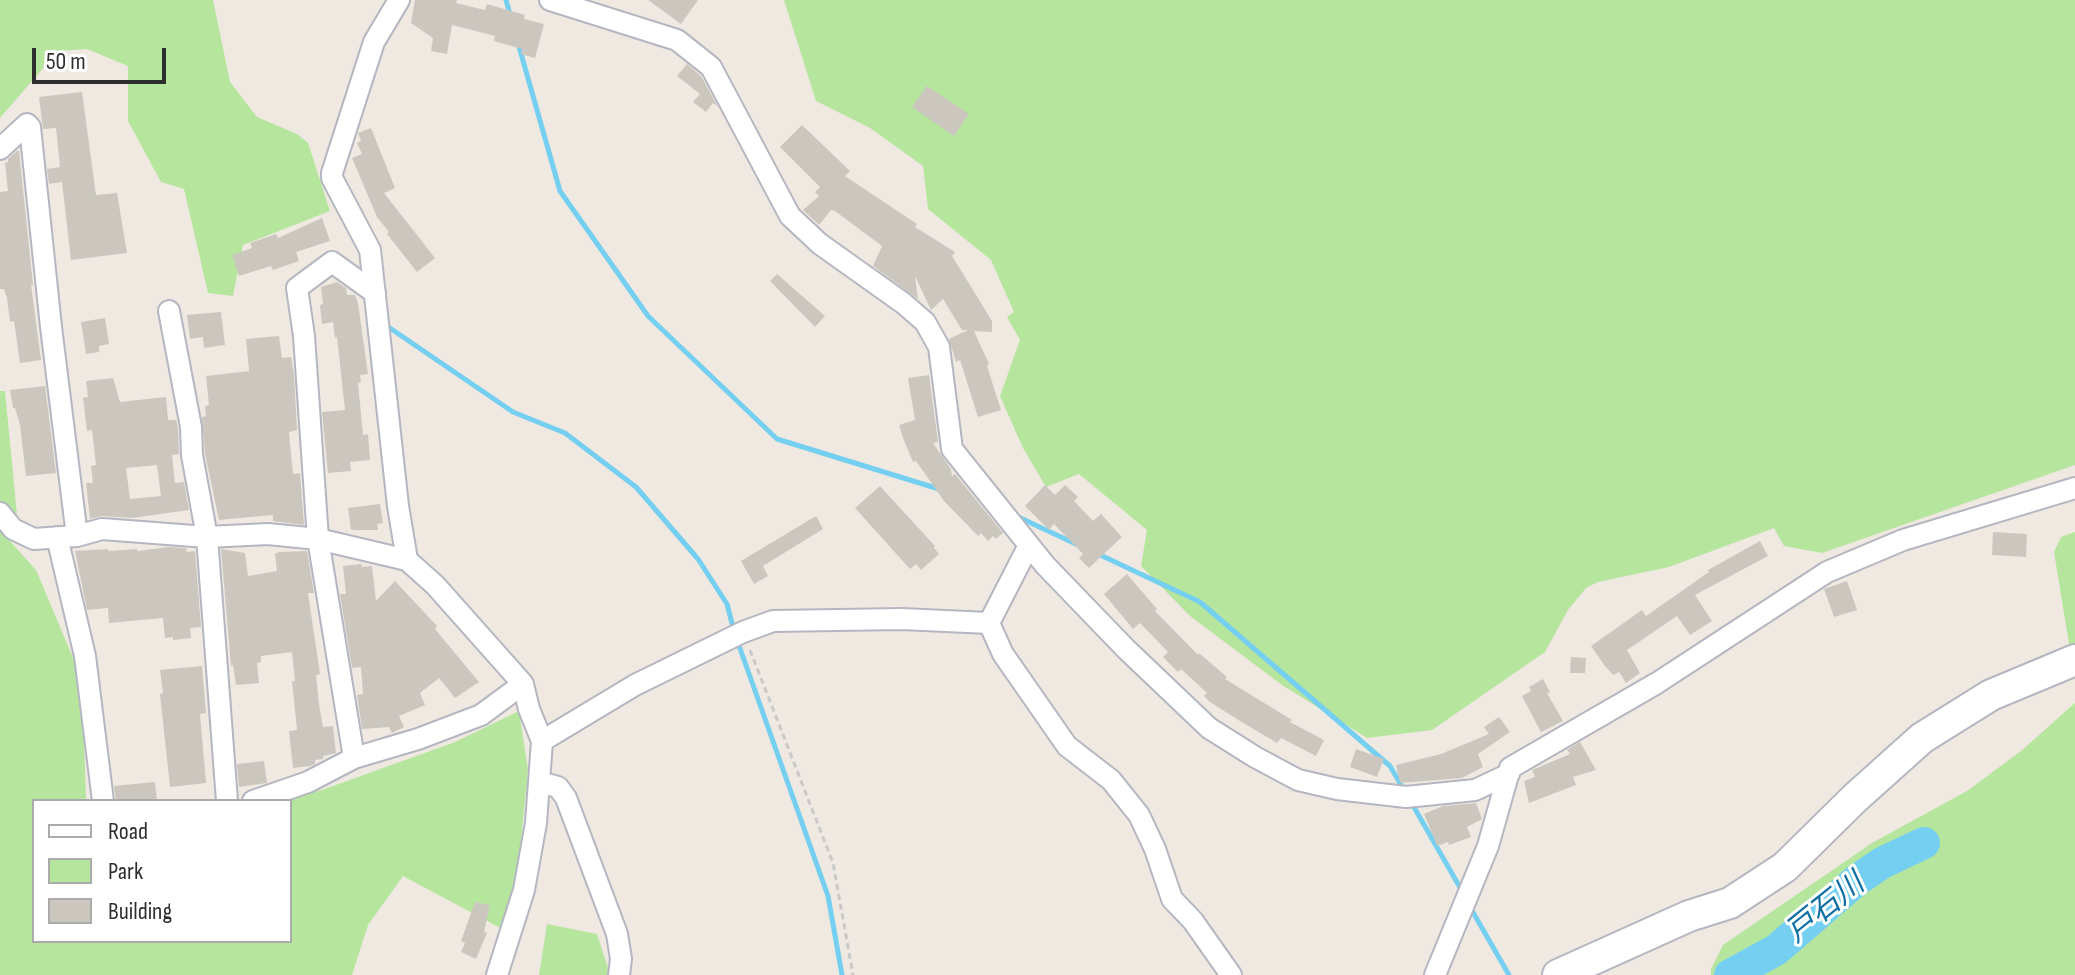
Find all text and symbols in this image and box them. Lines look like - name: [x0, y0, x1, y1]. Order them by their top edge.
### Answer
- scale bar: [36, 32, 170, 82]
- text: 50 m: [46, 47, 86, 76]
- legend: [32, 799, 292, 943]
- text: Road: [108, 817, 148, 846]
- text: Park: [108, 857, 143, 886]
- water label: 戸石川: [1780, 867, 1872, 951]
- text: Building: [108, 897, 172, 926]

